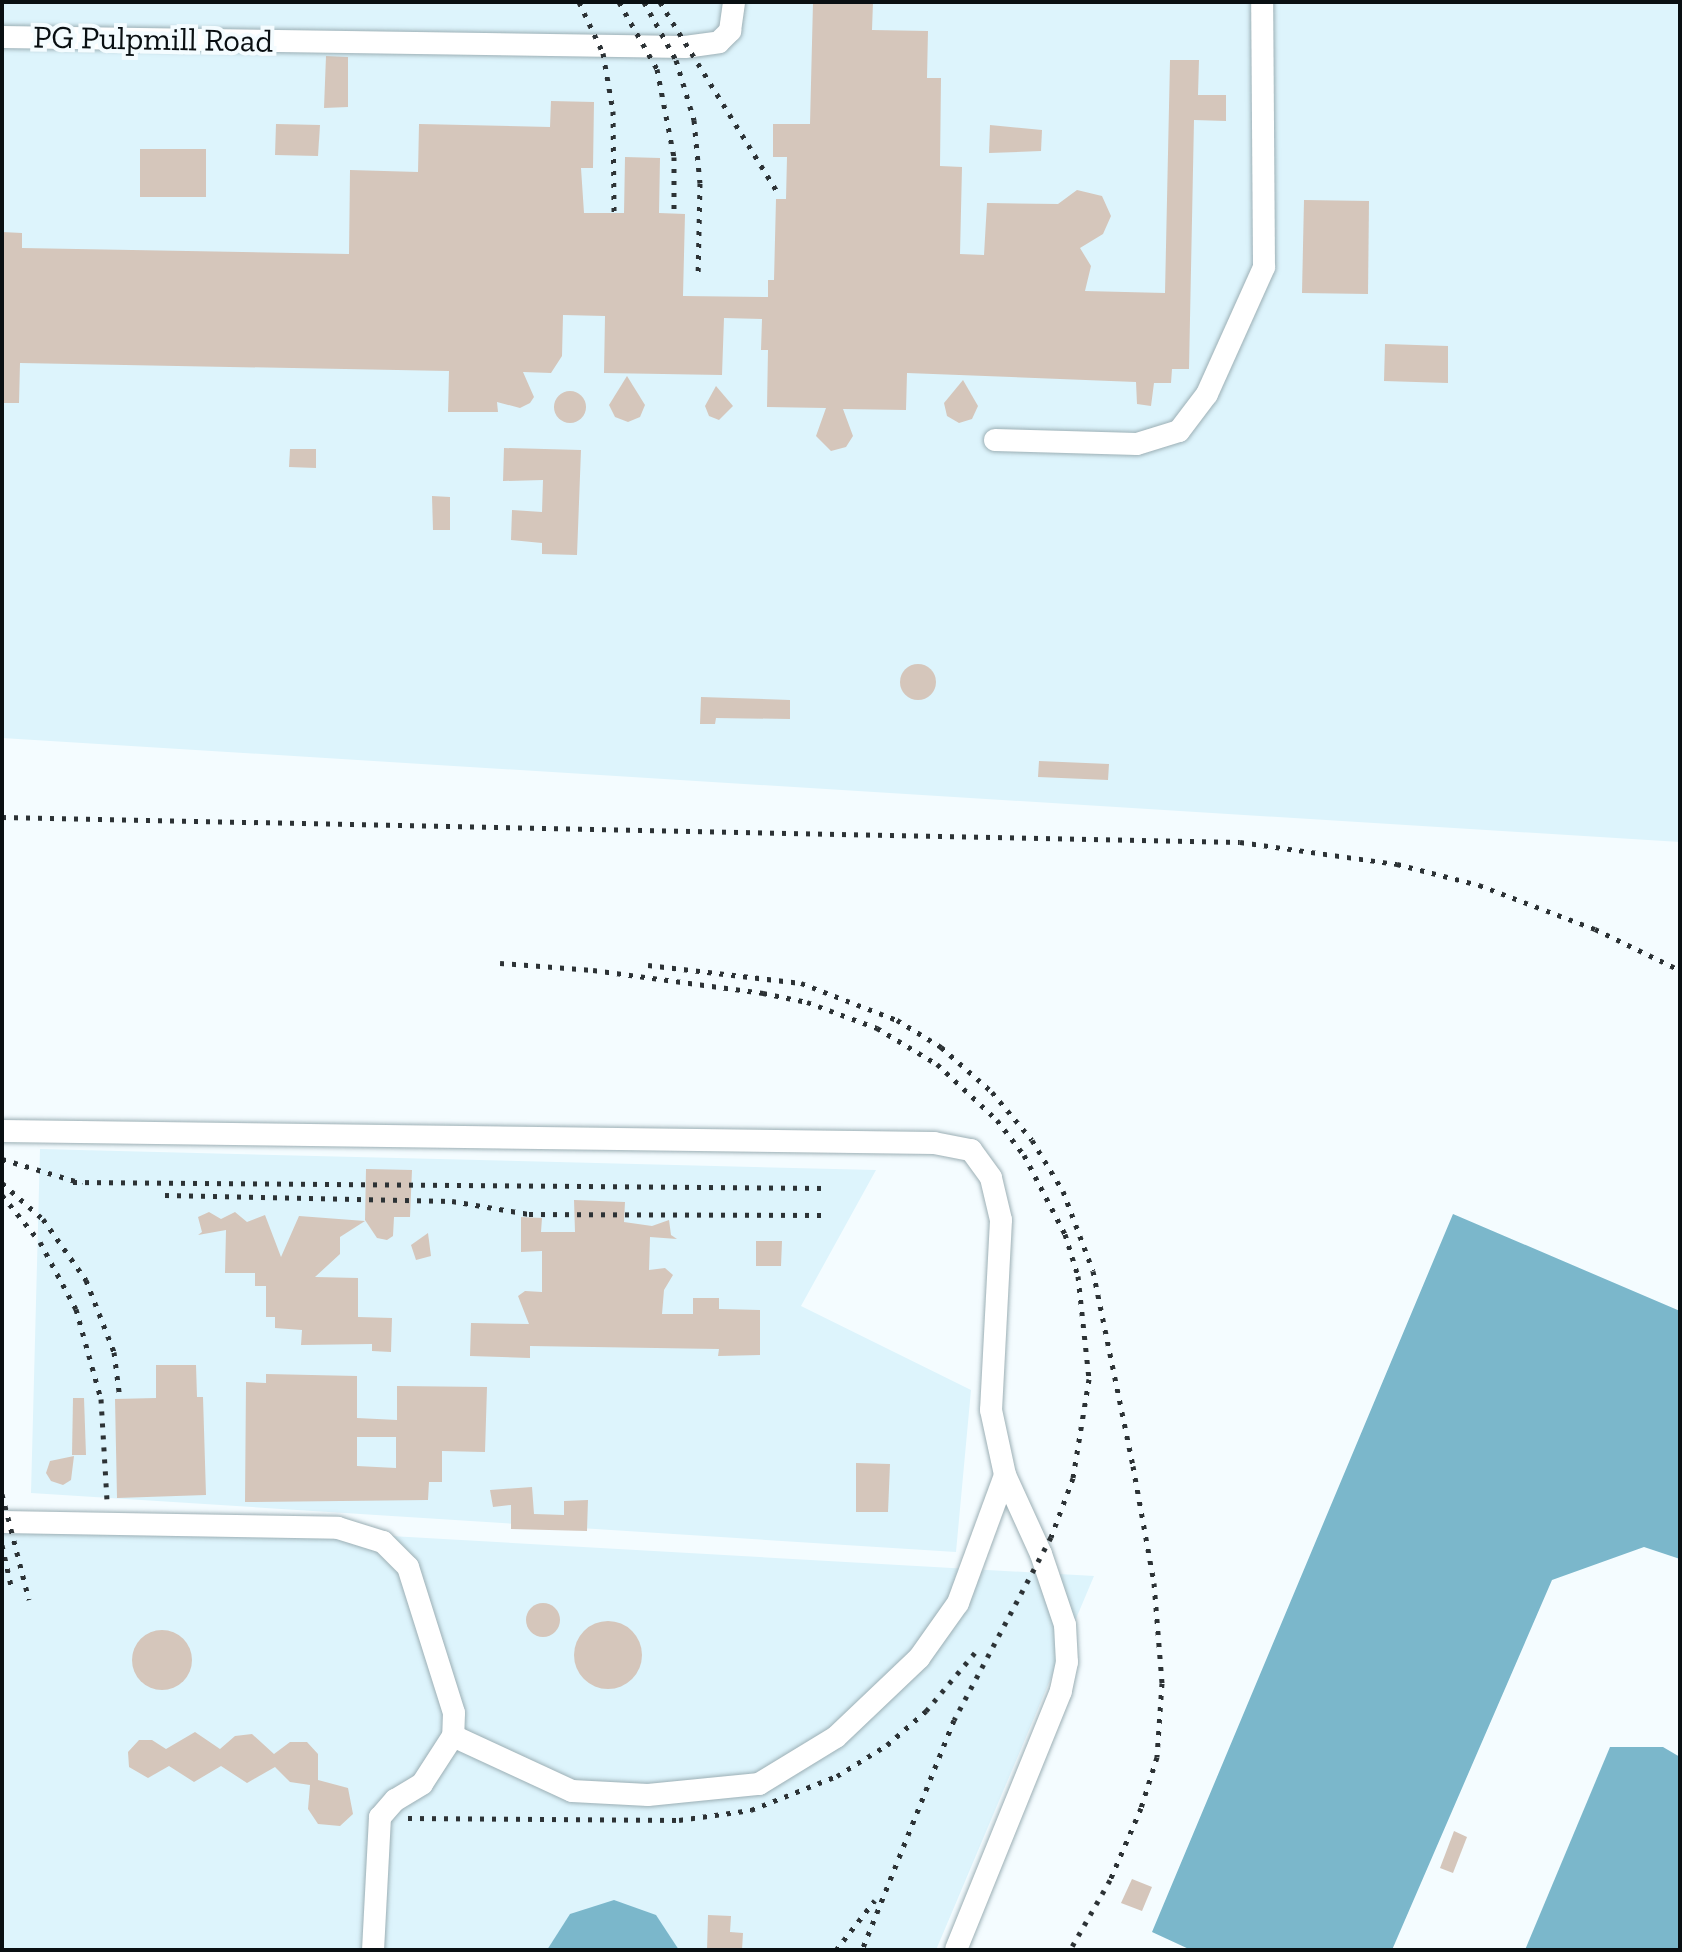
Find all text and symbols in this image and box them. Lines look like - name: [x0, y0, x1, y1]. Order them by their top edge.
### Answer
- street label: PG Pulpmill Road: [33, 18, 273, 60]

